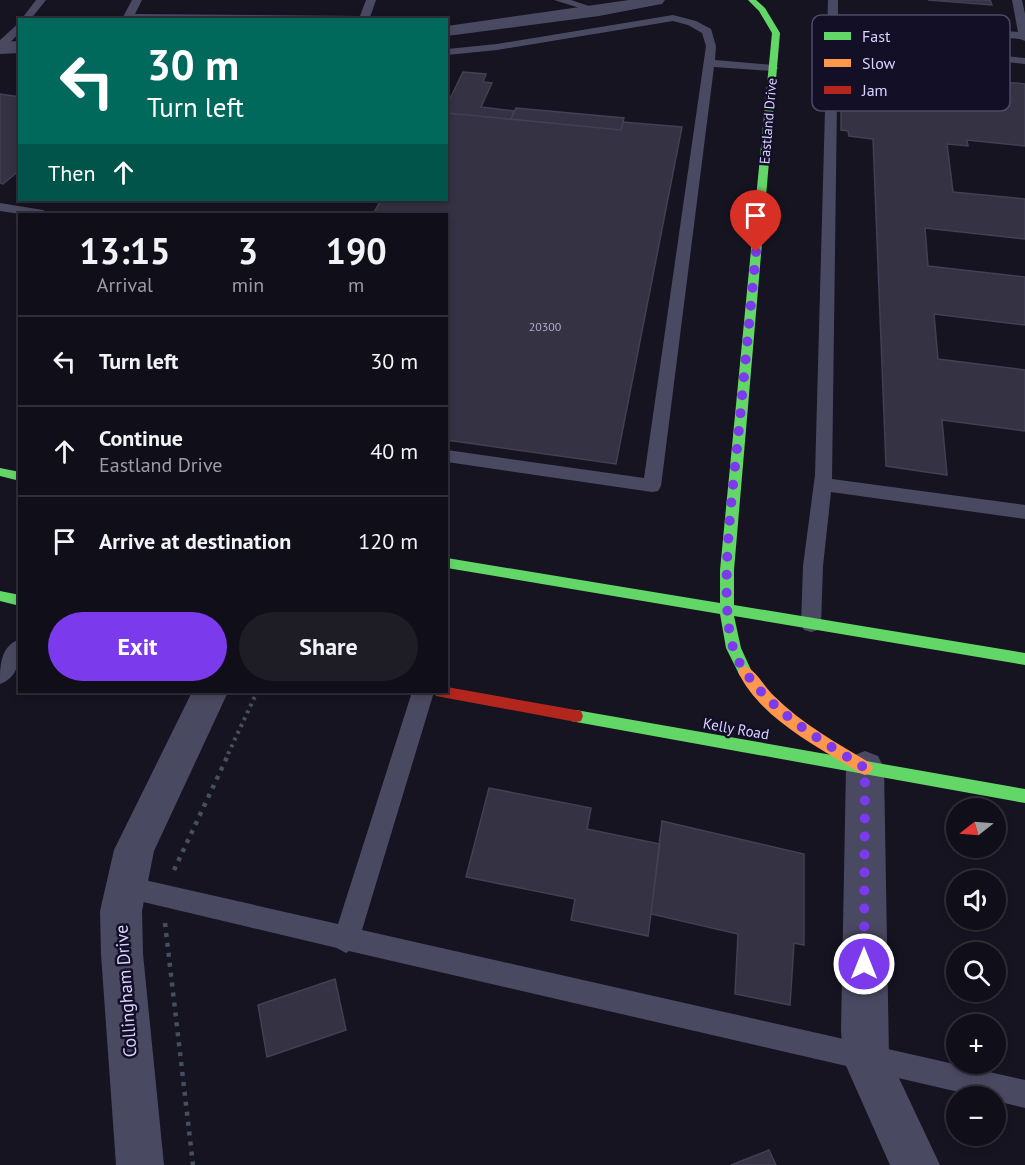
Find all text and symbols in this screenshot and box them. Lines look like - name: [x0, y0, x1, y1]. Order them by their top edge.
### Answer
- legend: [812, 15, 1010, 111]
- text: Fast: [862, 26, 891, 46]
- text: 30 m: [147, 37, 239, 92]
- icon: left: [48, 42, 126, 120]
- text: Slow: [862, 53, 896, 73]
- street label: Eastland Drive: [755, 77, 781, 165]
- text: Jam: [861, 80, 888, 100]
- text: Turn left: [147, 90, 244, 124]
- icon: ahead: [107, 156, 140, 189]
- text: Then: [48, 159, 95, 187]
- pin: [730, 190, 781, 252]
- icon: arrive: [739, 199, 772, 232]
- text: 13:15: [79, 227, 171, 274]
- text: 3: [238, 227, 258, 274]
- text: 190: [326, 227, 387, 274]
- text: Arrival: [97, 272, 153, 298]
- text: min: [232, 272, 264, 298]
- text: m: [348, 272, 364, 298]
- house number: 20300: [529, 319, 562, 334]
- icon: left: [48, 345, 81, 378]
- text: Turn left: [99, 347, 179, 375]
- text: 30 m: [370, 347, 418, 375]
- text: Continue: [99, 424, 183, 452]
- icon: ahead: [48, 435, 81, 468]
- text: 40 m: [370, 437, 418, 465]
- text: Eastland Drive: [99, 452, 222, 478]
- icon: arrive: [48, 525, 81, 558]
- text: Arrive at destination: [99, 527, 291, 555]
- text: 120 m: [358, 527, 418, 555]
- button: Exit: [48, 612, 227, 681]
- button: Share: [239, 612, 418, 681]
- street label: Kelly Road: [701, 713, 771, 744]
- north arrow: [946, 798, 1006, 858]
- map controls: [946, 798, 1006, 1146]
- button: sound: [946, 870, 1006, 930]
- street label: Collingham Drive: [109, 924, 142, 1058]
- position arrow: [832, 932, 896, 996]
- button: search: [946, 942, 1006, 1002]
- button: +: [946, 1014, 1006, 1074]
- button: −: [946, 1086, 1006, 1146]

